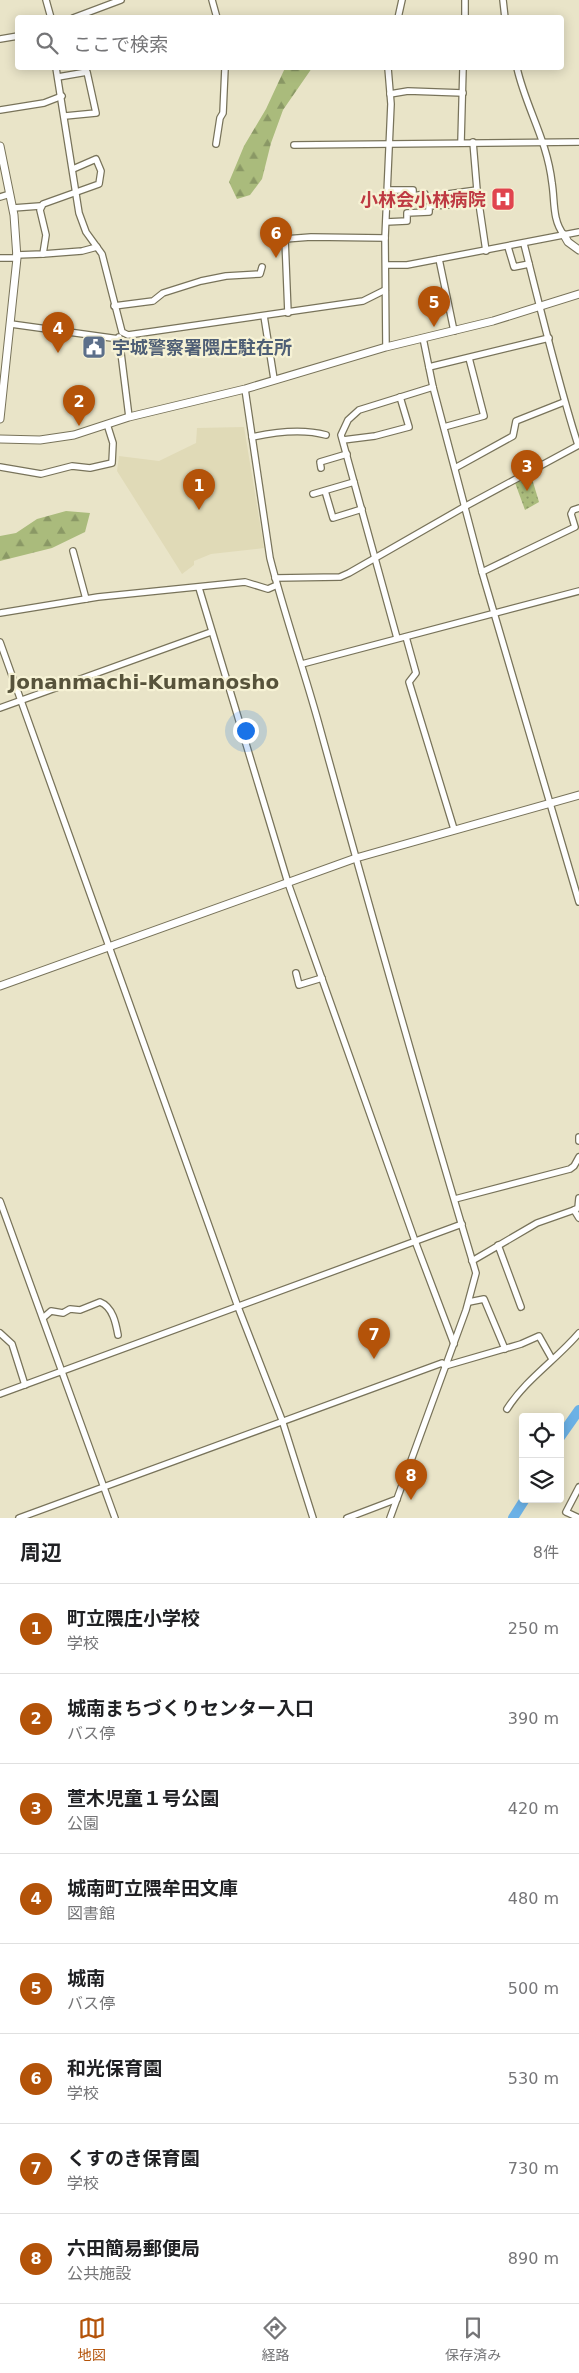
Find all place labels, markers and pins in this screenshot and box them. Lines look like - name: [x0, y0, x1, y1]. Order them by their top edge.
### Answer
- hospital icon: 小林会小林病院: [490, 186, 516, 212]
- place label: 小林会小林病院: [360, 189, 486, 210]
- pin: 6: [260, 217, 292, 258]
- pin: 5: [418, 286, 450, 327]
- pin: 4: [42, 312, 74, 353]
- public building icon: 宇城警察署隈庄駐在所: [81, 334, 107, 360]
- place label: 宇城警察署隈庄駐在所: [112, 337, 292, 358]
- pin: 2: [63, 385, 95, 426]
- pin: 3: [511, 450, 543, 491]
- pin: 1: [183, 469, 215, 510]
- pin: 7: [358, 1318, 390, 1359]
- pin: 8: [395, 1459, 427, 1500]

